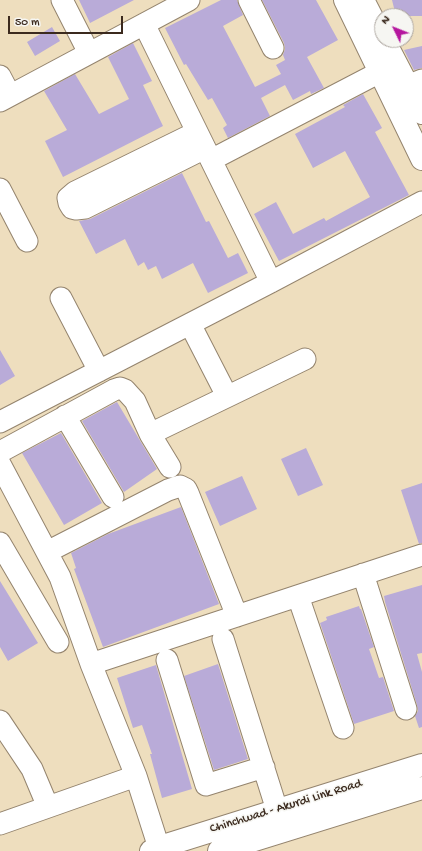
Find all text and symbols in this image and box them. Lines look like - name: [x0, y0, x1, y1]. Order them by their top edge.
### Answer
- scale bar: [10, 8, 125, 34]
- north arrow: [374, 8, 414, 48]
- text: N: [379, 14, 393, 27]
- text: 50 m: [15, 16, 40, 30]
- street label: Chinchwad - Akurdi Link Road: [208, 776, 364, 838]

